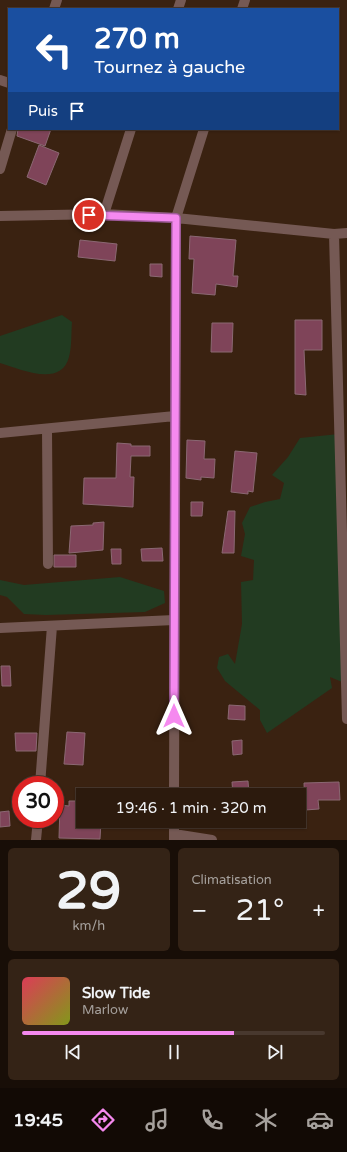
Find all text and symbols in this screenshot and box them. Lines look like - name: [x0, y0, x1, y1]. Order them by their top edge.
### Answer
- text: 270 m: [94, 22, 180, 56]
- icon: left: [28, 24, 80, 76]
- text: Tournez à gauche: [94, 56, 245, 78]
- icon: arrive: [66, 100, 88, 122]
- text: Puis: [28, 102, 58, 120]
- pin: [72, 198, 106, 232]
- icon: arrive: [78, 204, 100, 226]
- position arrow: [153, 695, 195, 737]
- speed limit sign: 30: [12, 776, 64, 828]
- text: 19:46 · 1 min · 320 m: [116, 799, 266, 817]
- text: 29: [56, 860, 121, 923]
- text: Climatisation: [192, 872, 272, 888]
- text: 21°: [235, 892, 284, 929]
- text: −: [192, 898, 207, 924]
- text: +: [313, 898, 325, 924]
- text: km/h: [72, 918, 105, 934]
- text: Slow Tide: [82, 984, 150, 1002]
- text: Marlow: [82, 1002, 128, 1018]
- icon: previous: [62, 1041, 84, 1063]
- icon: pause: [163, 1041, 185, 1063]
- icon: next: [264, 1041, 286, 1063]
- icon: directions: [89, 1106, 117, 1134]
- icon: music: [143, 1106, 171, 1134]
- icon: phone: [198, 1106, 226, 1134]
- icon: climate: [252, 1106, 280, 1134]
- icon: car: [306, 1106, 334, 1134]
- text: 19:45: [13, 1109, 63, 1131]

